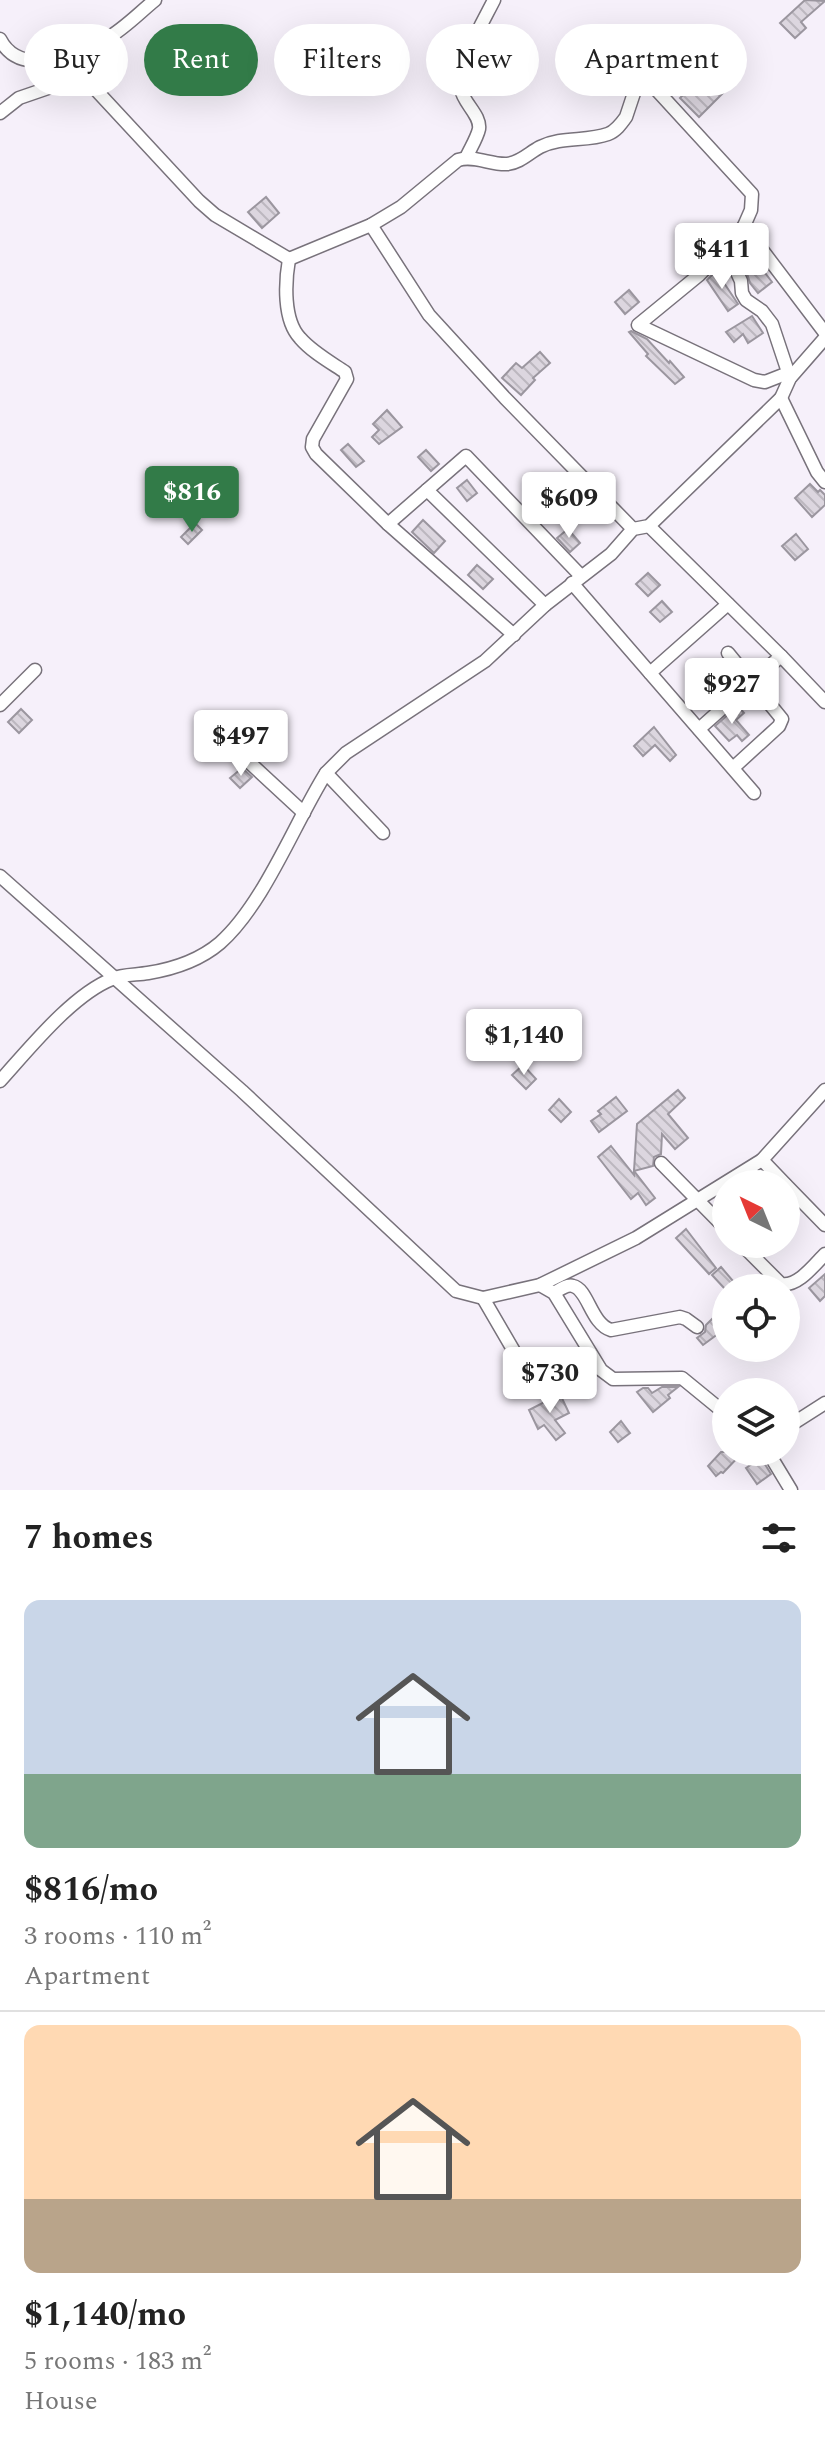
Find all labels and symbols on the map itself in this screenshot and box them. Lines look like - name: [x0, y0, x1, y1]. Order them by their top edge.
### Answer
- pin: $411: [675, 223, 769, 291]
- pin: $816: [145, 466, 239, 534]
- pin: $609: [522, 472, 616, 540]
- pin: $927: [685, 658, 779, 726]
- pin: $497: [194, 710, 288, 778]
- pin: $1,140: [459, 1009, 589, 1077]
- north arrow: [712, 1170, 800, 1258]
- pin: $730: [503, 1347, 597, 1415]

